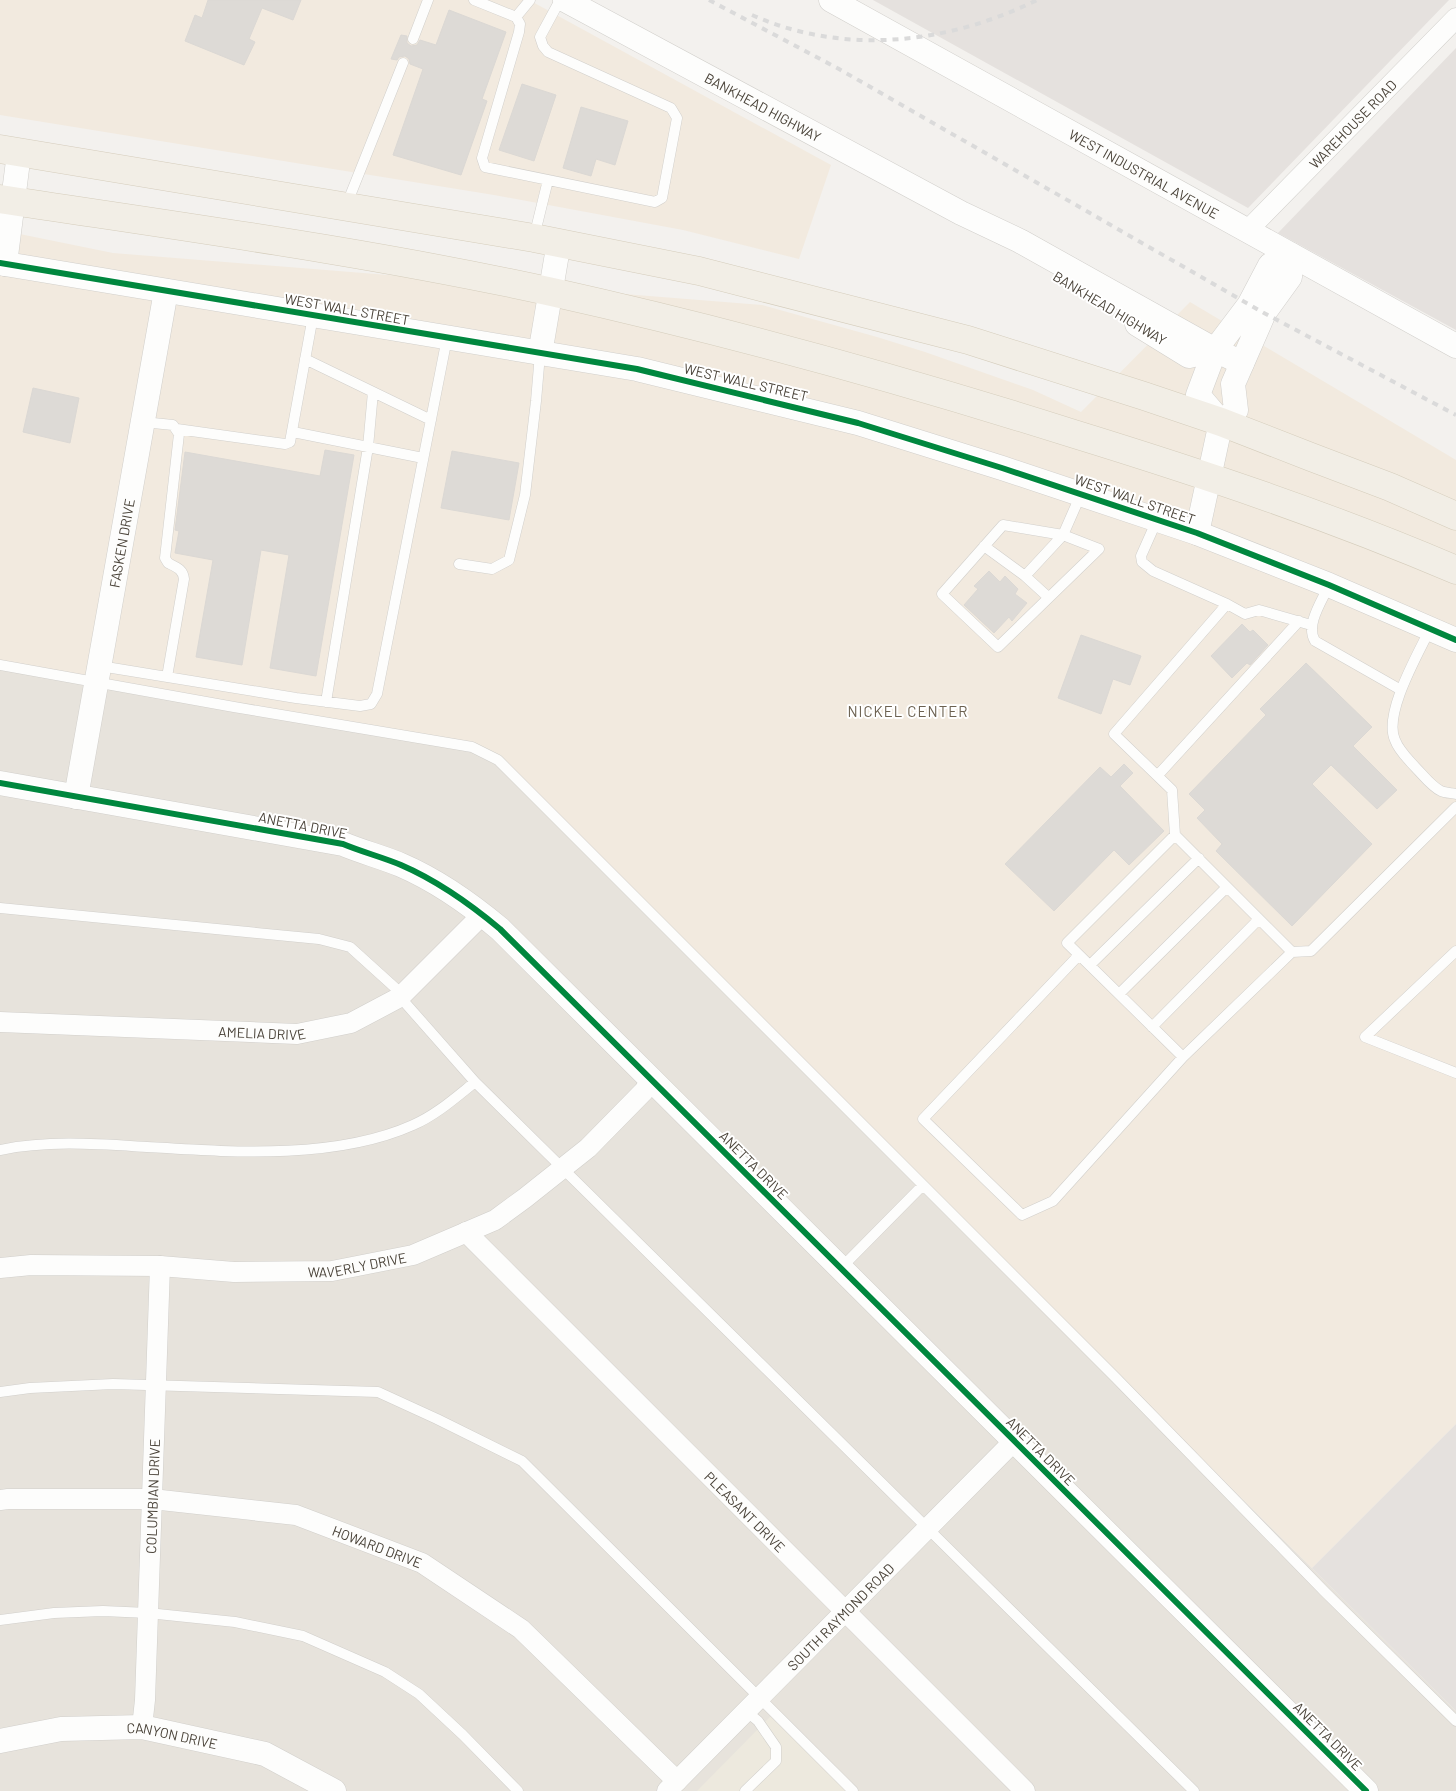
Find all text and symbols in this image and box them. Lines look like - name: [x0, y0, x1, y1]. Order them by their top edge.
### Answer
- street label: BANKHEAD HIGHWAY: [702, 68, 824, 145]
- street label: WAREHOUSE ROAD: [1305, 76, 1400, 172]
- street label: WEST INDUSTRIAL AVENUE: [1066, 125, 1222, 222]
- street label: BANKHEAD HIGHWAY: [1050, 267, 1170, 349]
- street label: WEST WALL STREET: [283, 290, 411, 328]
- street label: WEST WALL STREET: [682, 359, 810, 405]
- street label: WEST WALL STREET: [1072, 470, 1198, 528]
- street label: FASKEN DRIVE: [105, 497, 137, 589]
- district label: NICKEL CENTER: [847, 702, 969, 720]
- street label: ANETTA DRIVE: [257, 808, 349, 842]
- street label: AMELIA DRIVE: [218, 1022, 307, 1042]
- street label: ANETTA DRIVE: [716, 1127, 792, 1203]
- street label: WAVERLY DRIVE: [308, 1248, 408, 1280]
- street label: ANETTA DRIVE: [1003, 1413, 1079, 1489]
- street label: COLUMBIAN DRIVE: [142, 1439, 163, 1554]
- street label: PLEASANT DRIVE: [701, 1467, 789, 1555]
- street label: HOWARD DRIVE: [330, 1521, 425, 1571]
- street label: SOUTH RAYMOND ROAD: [783, 1559, 897, 1674]
- street label: ANETTA DRIVE: [1290, 1698, 1366, 1774]
- street label: CANYON DRIVE: [126, 1718, 219, 1752]

